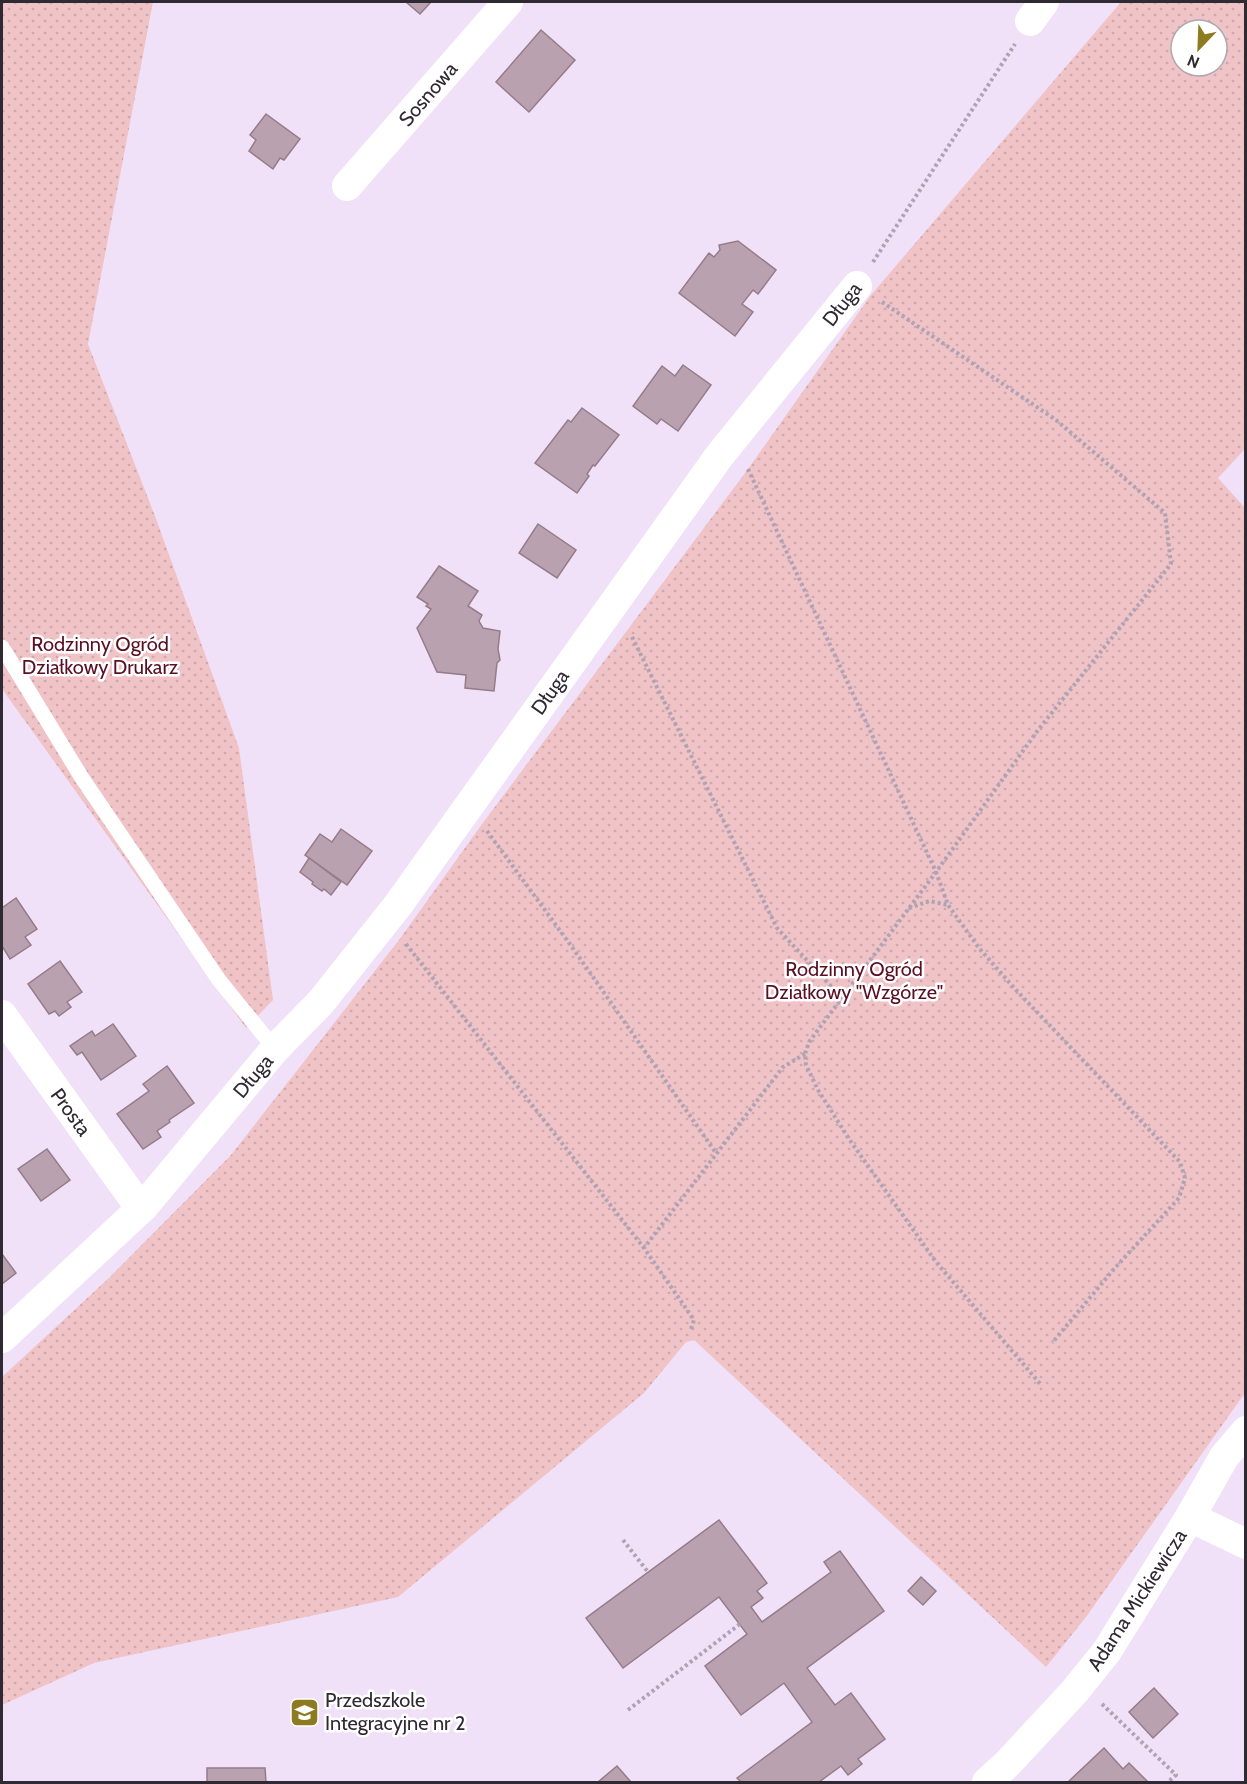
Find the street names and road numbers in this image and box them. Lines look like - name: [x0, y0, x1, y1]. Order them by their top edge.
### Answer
- street label: Sosnowa: [394, 57, 463, 131]
- street label: Długa: [817, 277, 867, 331]
- street label: Długa: [526, 665, 574, 719]
- street label: Długa: [228, 1049, 278, 1103]
- street label: Prosta: [46, 1084, 97, 1141]
- street label: Adama Mickiewicza: [1082, 1524, 1192, 1675]

